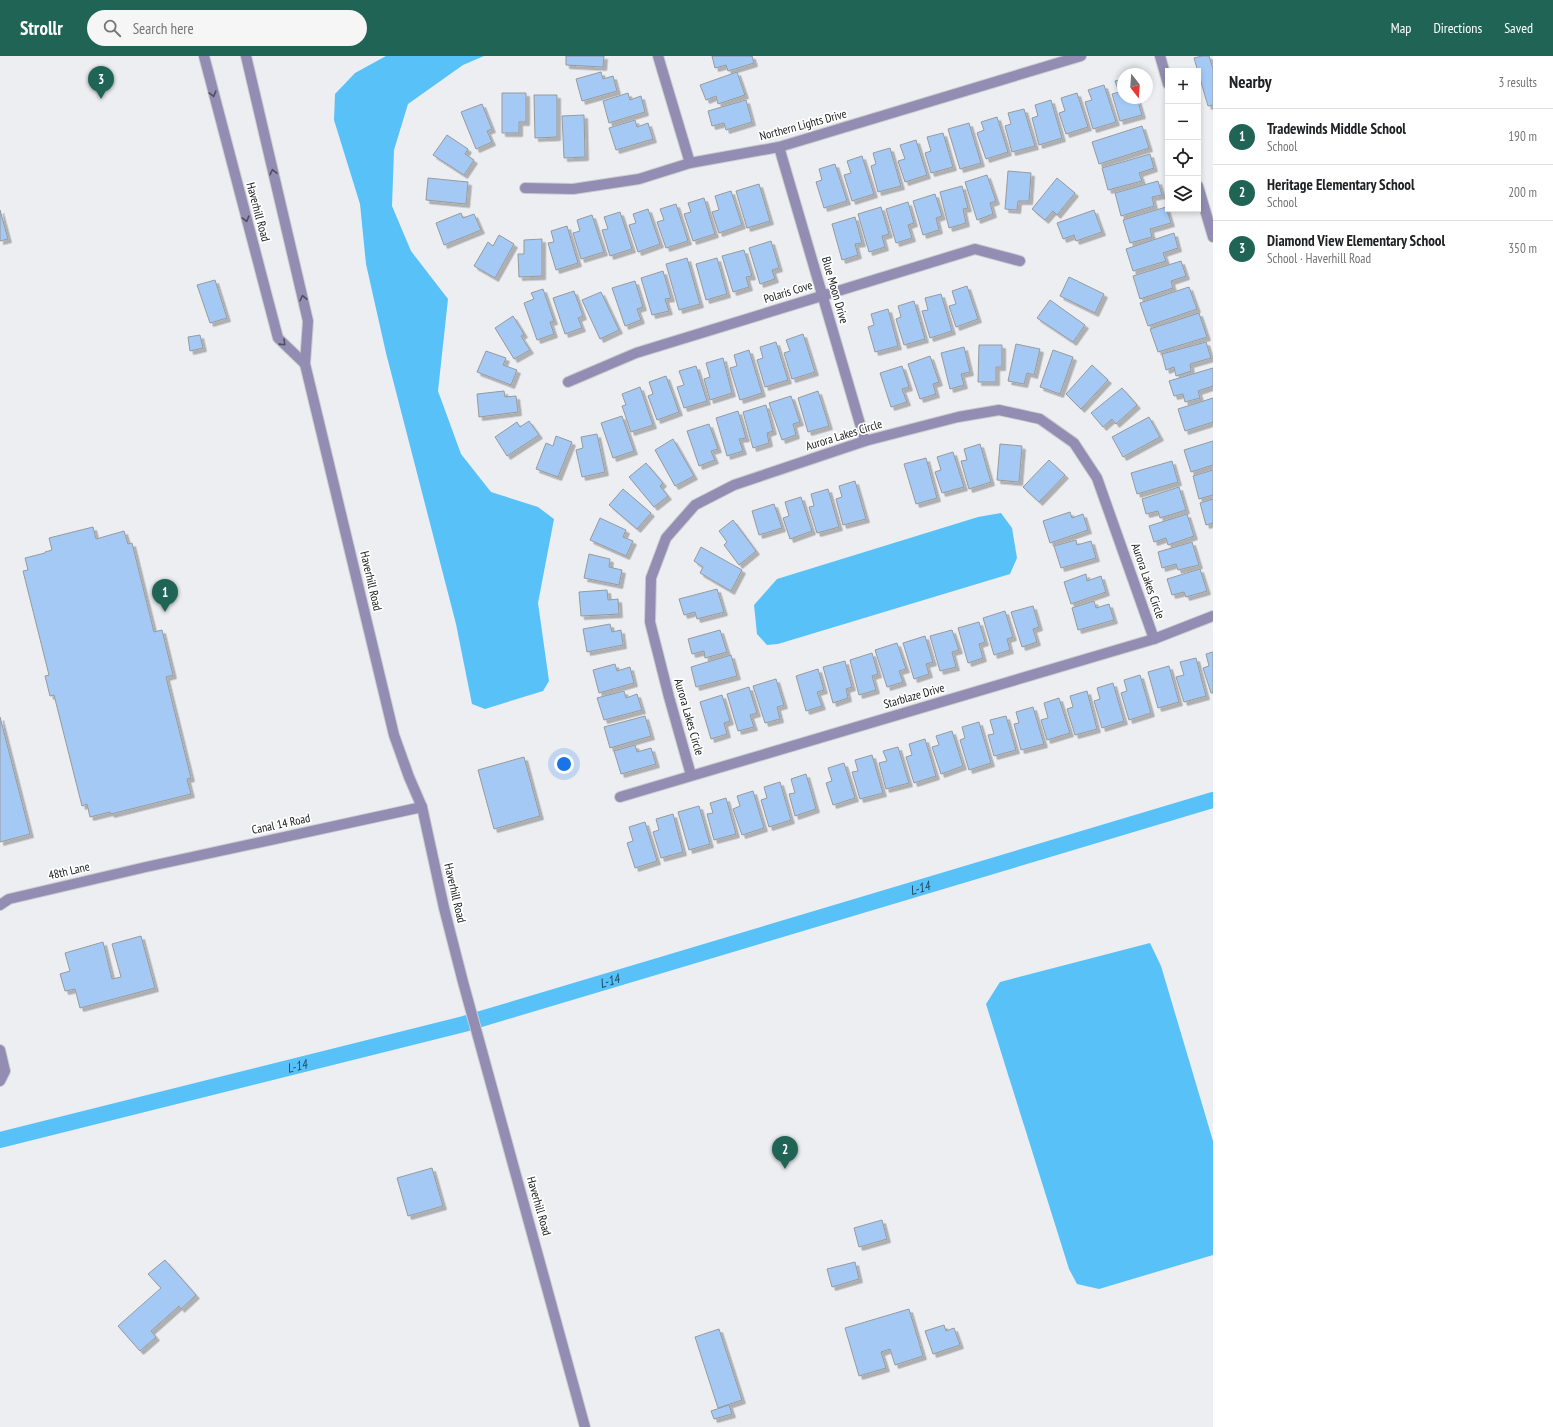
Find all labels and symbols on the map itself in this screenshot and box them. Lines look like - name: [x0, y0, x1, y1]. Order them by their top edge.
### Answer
- pin: 3: [88, 66, 114, 99]
- north arrow: [1117, 68, 1153, 104]
- one-way arrow: [209, 90, 217, 97]
- street label: Northern Lights Drive: [758, 106, 848, 143]
- one-way arrow: [269, 168, 278, 175]
- street label: Haverhill Road: [243, 181, 274, 243]
- one-way arrow: [242, 216, 250, 223]
- street label: Blue Moon Drive: [819, 255, 852, 325]
- street label: Polaris Cove: [762, 277, 814, 306]
- one-way arrow: [299, 295, 307, 301]
- one-way arrow: [278, 338, 286, 346]
- street label: Aurora Lakes Circle: [804, 416, 884, 453]
- street label: Aurora Lakes Circle: [1129, 541, 1168, 621]
- street label: Haverhill Road: [357, 550, 386, 612]
- pin: 1: [152, 579, 178, 612]
- street label: Aurora Lakes Circle: [671, 677, 708, 757]
- street label: Starblaze Drive: [882, 680, 946, 711]
- your location: [554, 754, 574, 774]
- street label: Canal 14 Road: [250, 810, 311, 837]
- street label: 48th Lane: [47, 858, 91, 883]
- street label: Haverhill Road: [441, 862, 470, 924]
- water label: L-14: [908, 877, 933, 899]
- water label: L-14: [597, 970, 623, 992]
- water label: L-14: [285, 1055, 310, 1077]
- pin: 2: [772, 1136, 798, 1169]
- street label: Haverhill Road: [524, 1175, 555, 1237]

